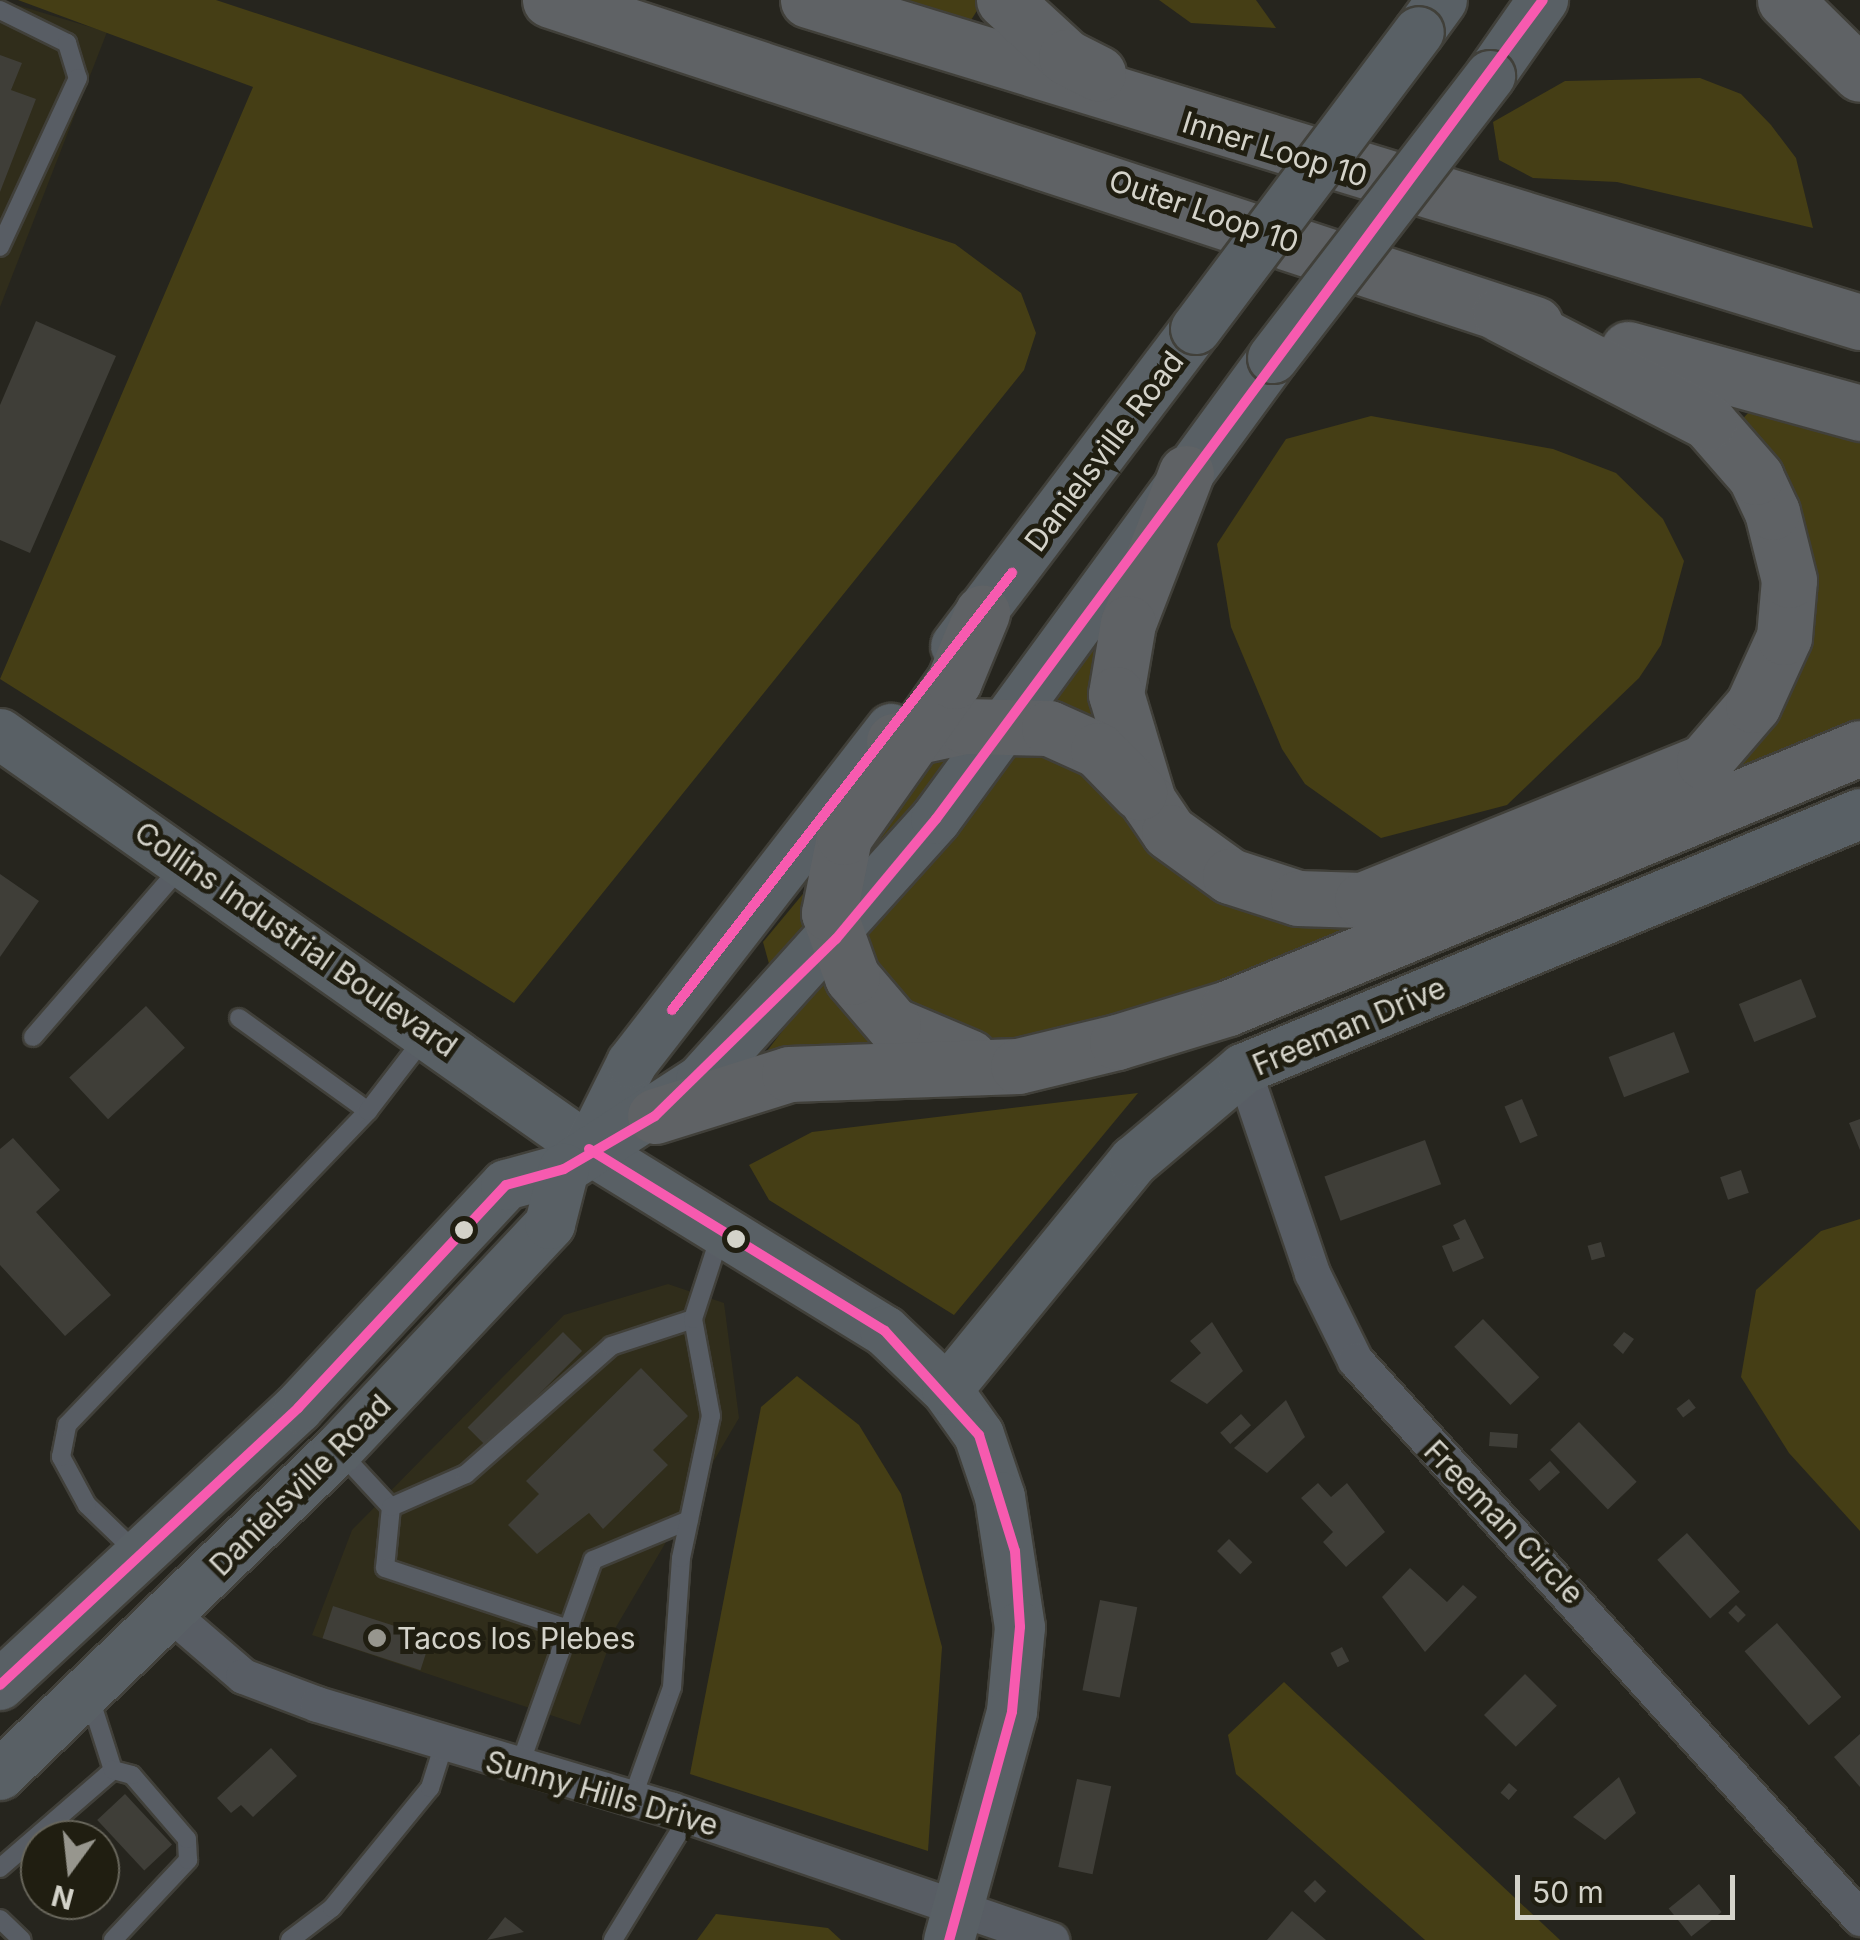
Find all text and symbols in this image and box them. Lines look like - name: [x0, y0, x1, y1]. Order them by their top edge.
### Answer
- street label: Inner Loop 10: [1178, 104, 1372, 194]
- street label: Outer Loop 10: [1104, 162, 1304, 260]
- street label: Danielsville Road: [1017, 344, 1191, 558]
- street label: Collins Industrial Boulevard: [128, 814, 464, 1064]
- street label: Freeman Drive: [1247, 969, 1451, 1083]
- unlabelled marker: [454, 1220, 474, 1240]
- unlabelled marker: [726, 1229, 746, 1249]
- street label: Danielsville Road: [202, 1387, 398, 1583]
- street label: Freeman Circle: [1417, 1433, 1591, 1611]
- place label: Tacos los Plebes: [397, 1620, 636, 1656]
- marker: Tacos los Plebes: [366, 1627, 388, 1649]
- street label: Sunny Hills Drive: [482, 1743, 722, 1843]
- north arrow: [20, 1820, 120, 1920]
- scale bar: [1520, 1855, 1740, 1917]
- text: 50 m: [1532, 1874, 1604, 1910]
- text: N: [48, 1878, 77, 1916]

